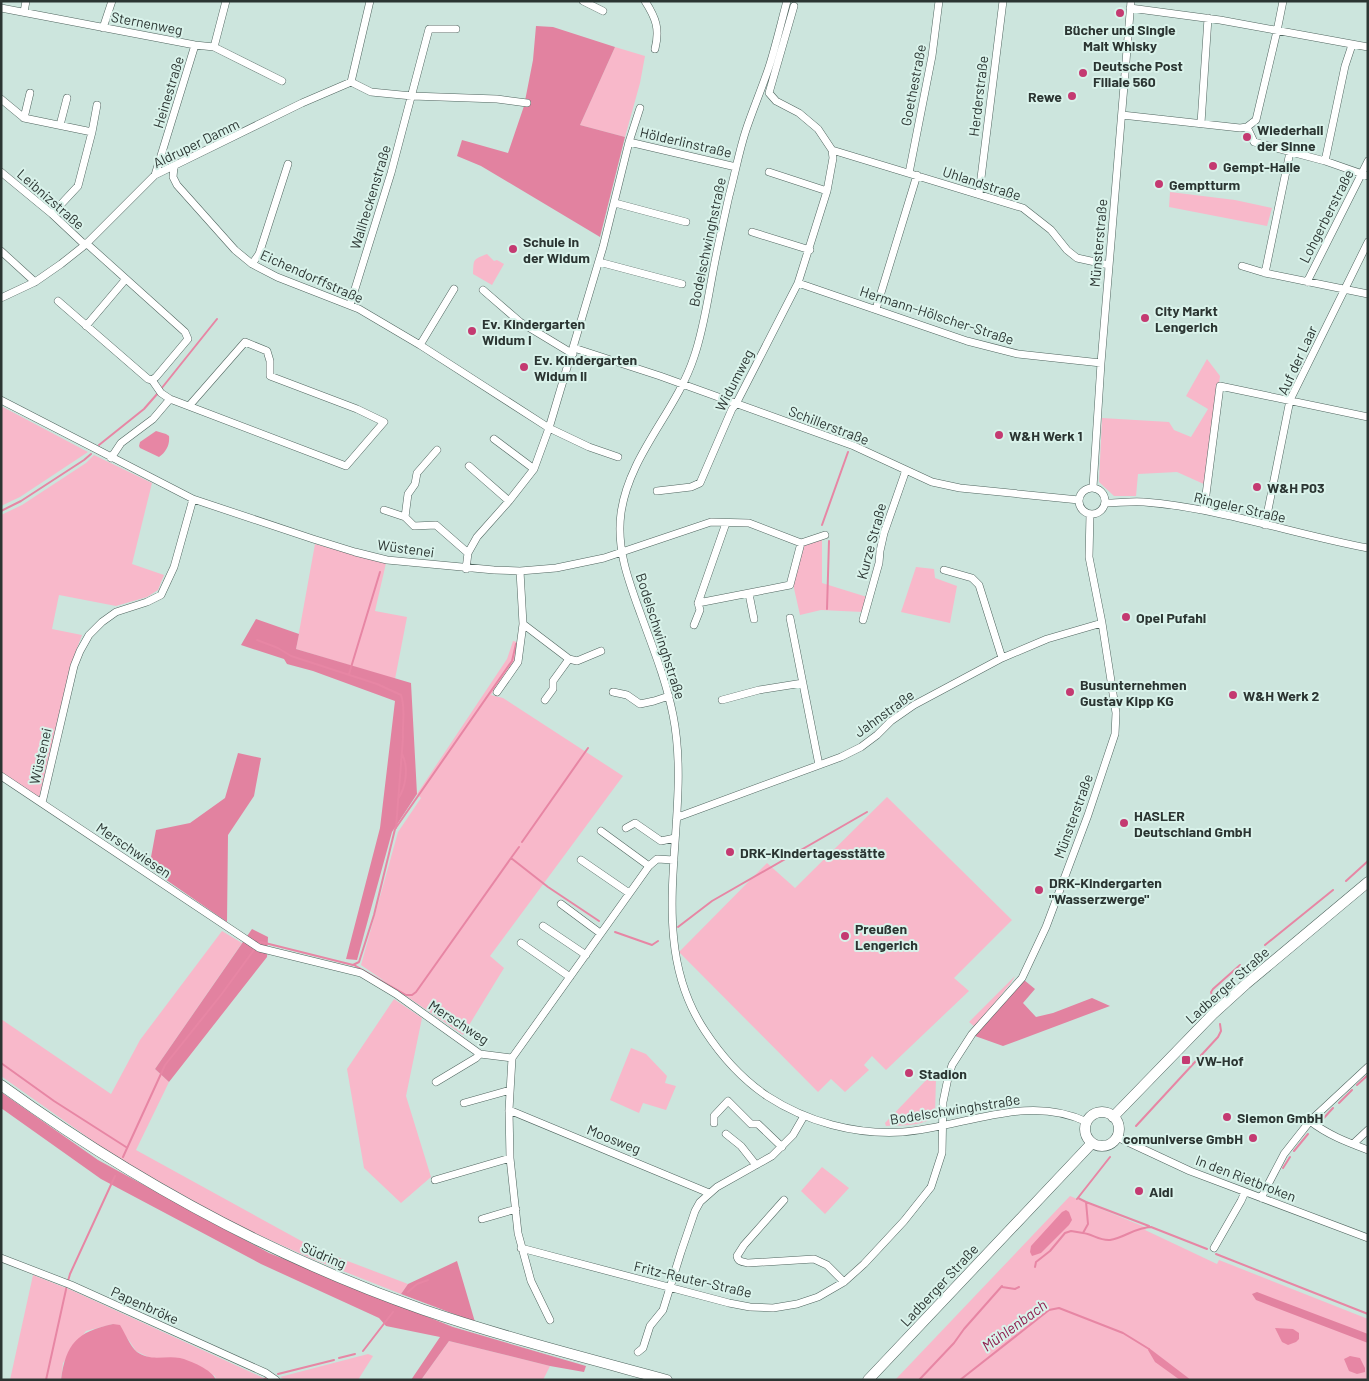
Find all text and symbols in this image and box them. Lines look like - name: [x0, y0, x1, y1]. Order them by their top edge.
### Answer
- marker: Bücher und Single Malt Whisky: [1114, 7, 1126, 19]
- street label: Sternenweg: [110, 8, 184, 38]
- place label: Bücher und Single Malt Whisky: [1064, 21, 1176, 54]
- street label: Goethestraße: [897, 43, 929, 127]
- street label: Heinestraße: [149, 54, 187, 130]
- street label: Herderstraße: [965, 55, 991, 137]
- place label: Deutsche Post Filiale 560: [1093, 57, 1183, 90]
- marker: Deutsche Post Filiale 560: [1077, 67, 1089, 79]
- place label: Rewe: [1028, 88, 1062, 105]
- marker: Rewe: [1066, 90, 1078, 102]
- street label: Aldruper Damm: [150, 115, 242, 171]
- place label: Wiederhall der Sinne: [1257, 121, 1323, 154]
- street label: Hölderlinstraße: [638, 123, 734, 161]
- marker: Wiederhall der Sinne: [1241, 131, 1253, 143]
- street label: Wallheckenstraße: [346, 143, 394, 251]
- place label: Gempt-Halle: [1223, 158, 1301, 175]
- marker: Gempt-Halle: [1207, 160, 1219, 172]
- street label: Uhlandstraße: [941, 162, 1023, 204]
- street label: Leibnizstraße: [14, 165, 88, 233]
- street label: Lohgerberstraße: [1295, 166, 1357, 266]
- street label: Bodelschwinghstraße: [685, 176, 729, 308]
- place label: Gemptturm: [1169, 176, 1240, 193]
- marker: Gemptturm: [1153, 178, 1165, 190]
- street label: Münsterstraße: [1086, 198, 1110, 288]
- place label: Schule in der Widum: [523, 233, 590, 266]
- marker: Schule in der Widum: [507, 243, 519, 255]
- street label: Eichendorffstraße: [258, 246, 366, 306]
- street label: Hermann-Hölscher-Straße: [858, 282, 1016, 348]
- place label: City Markt Lengerich: [1155, 302, 1218, 335]
- marker: City Markt Lengerich: [1139, 312, 1151, 324]
- place label: Ev. Kindergarten Widum I: [482, 315, 585, 348]
- street label: Auf der Laar: [1274, 323, 1320, 397]
- marker: Ev. Kindergarten Widum I: [466, 325, 478, 337]
- street label: Widumweg: [711, 346, 757, 414]
- place label: Ev. Kindergarten Widum II: [534, 351, 637, 384]
- marker: Ev. Kindergarten Widum II: [518, 361, 530, 373]
- street label: Schillerstraße: [786, 402, 872, 448]
- place label: W&H Werk 1: [1009, 427, 1082, 444]
- marker: W&H Werk 1: [993, 429, 1005, 441]
- place label: W&H P03: [1267, 479, 1325, 496]
- marker: W&H P03: [1251, 481, 1263, 493]
- street label: Ringeler Straße: [1192, 488, 1288, 526]
- street label: Kurze Straße: [853, 501, 889, 581]
- street label: Wüstenei: [376, 536, 436, 560]
- street label: Bodelschwinghstraße: [633, 571, 689, 701]
- place label: Opel Pufahl: [1136, 609, 1206, 626]
- marker: Opel Pufahl: [1120, 611, 1132, 623]
- place label: Busunternehmen Gustav Kipp KG: [1080, 676, 1187, 709]
- street label: Jahnstraße: [851, 686, 917, 740]
- marker: Busunternehmen Gustav Kipp KG: [1064, 686, 1076, 698]
- place label: W&H Werk 2: [1243, 687, 1319, 704]
- marker: W&H Werk 2: [1227, 689, 1239, 701]
- street label: Wüstenei: [25, 726, 55, 786]
- street label: Münsterstraße: [1050, 771, 1096, 861]
- place label: HASLER Deutschland GmbH: [1134, 807, 1252, 840]
- marker: HASLER Deutschland GmbH: [1118, 817, 1130, 829]
- street label: Merschwiesen: [93, 819, 175, 881]
- place label: DRK-Kindertagesstätte: [740, 844, 885, 861]
- marker: DRK-Kindertagesstätte: [724, 846, 736, 858]
- place label: DRK-Kindergarten "Wasserzwerge": [1049, 874, 1162, 907]
- marker: DRK-Kindergarten "Wasserzwerge": [1033, 884, 1045, 896]
- place label: Preußen Lengerich: [855, 920, 918, 953]
- marker: Preußen Lengerich: [839, 930, 851, 942]
- street label: Ladberger Straße: [1182, 943, 1272, 1027]
- street label: Merschweg: [426, 996, 492, 1048]
- place label: VW-Hof: [1196, 1052, 1244, 1069]
- marker: VW-Hof: [1180, 1054, 1192, 1066]
- place label: Stadion: [919, 1065, 967, 1082]
- marker: Stadion: [903, 1067, 915, 1079]
- street label: Bodelschwinghstraße: [889, 1090, 1021, 1128]
- place label: Siemon GmbH: [1237, 1109, 1324, 1126]
- marker: Siemon GmbH: [1221, 1111, 1233, 1123]
- street label: Moosweg: [585, 1121, 643, 1157]
- place label: comuniverse GmbH: [1123, 1130, 1243, 1147]
- marker: comuniverse GmbH: [1247, 1132, 1259, 1144]
- street label: In den Rietbroken: [1193, 1151, 1299, 1205]
- place label: Aldi: [1149, 1183, 1173, 1200]
- marker: Aldi: [1133, 1185, 1145, 1197]
- street label: Südring: [299, 1238, 349, 1272]
- street label: Ladberger Straße: [897, 1240, 981, 1330]
- street label: Fritz-Reuter-Straße: [632, 1257, 754, 1301]
- street label: Papenbröke: [108, 1283, 182, 1327]
- water label: Mühlenbach: [978, 1295, 1050, 1355]

